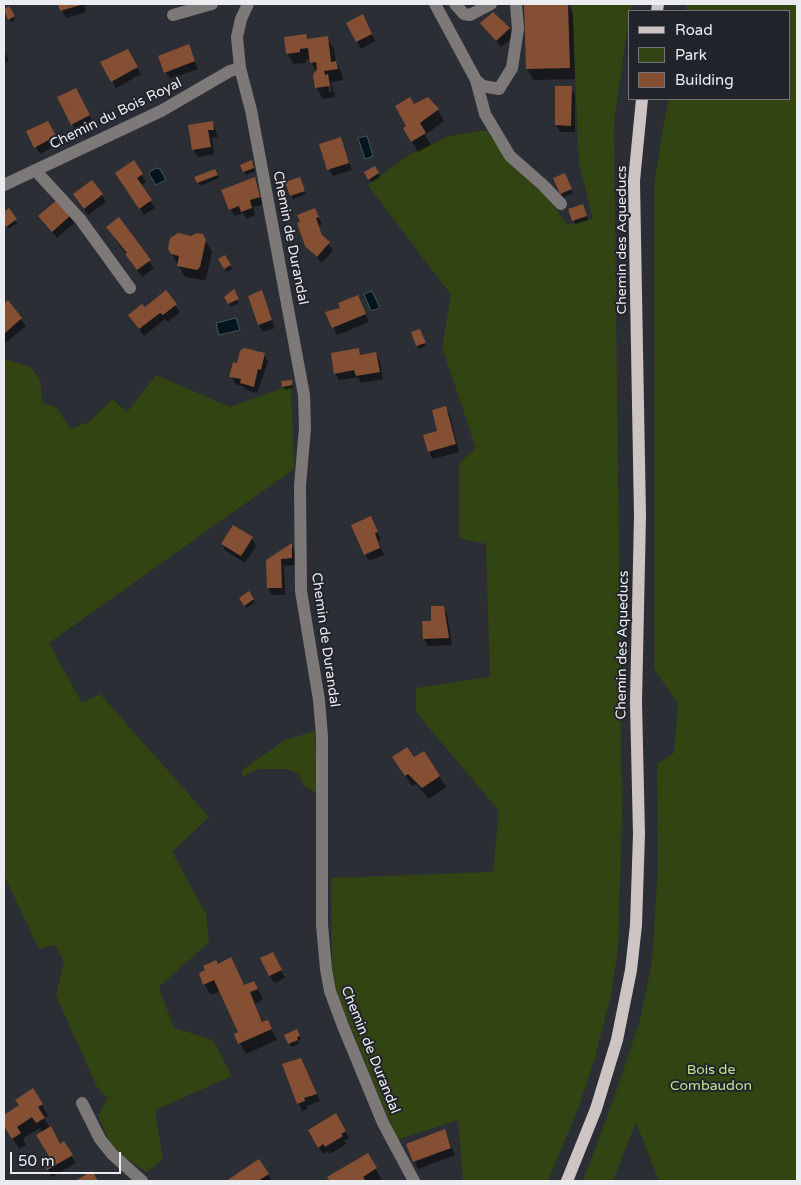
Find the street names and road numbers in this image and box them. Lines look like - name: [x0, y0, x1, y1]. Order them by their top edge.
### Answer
- street label: Chemin du Bois Royal: [47, 75, 185, 153]
- street label: Chemin des Aqueducs: [614, 166, 630, 314]
- street label: Chemin de Durandal: [269, 170, 311, 306]
- street label: Chemin des Aqueducs: [613, 570, 633, 720]
- street label: Chemin de Durandal: [307, 572, 343, 708]
- street label: Chemin de Durandal: [337, 984, 403, 1116]

